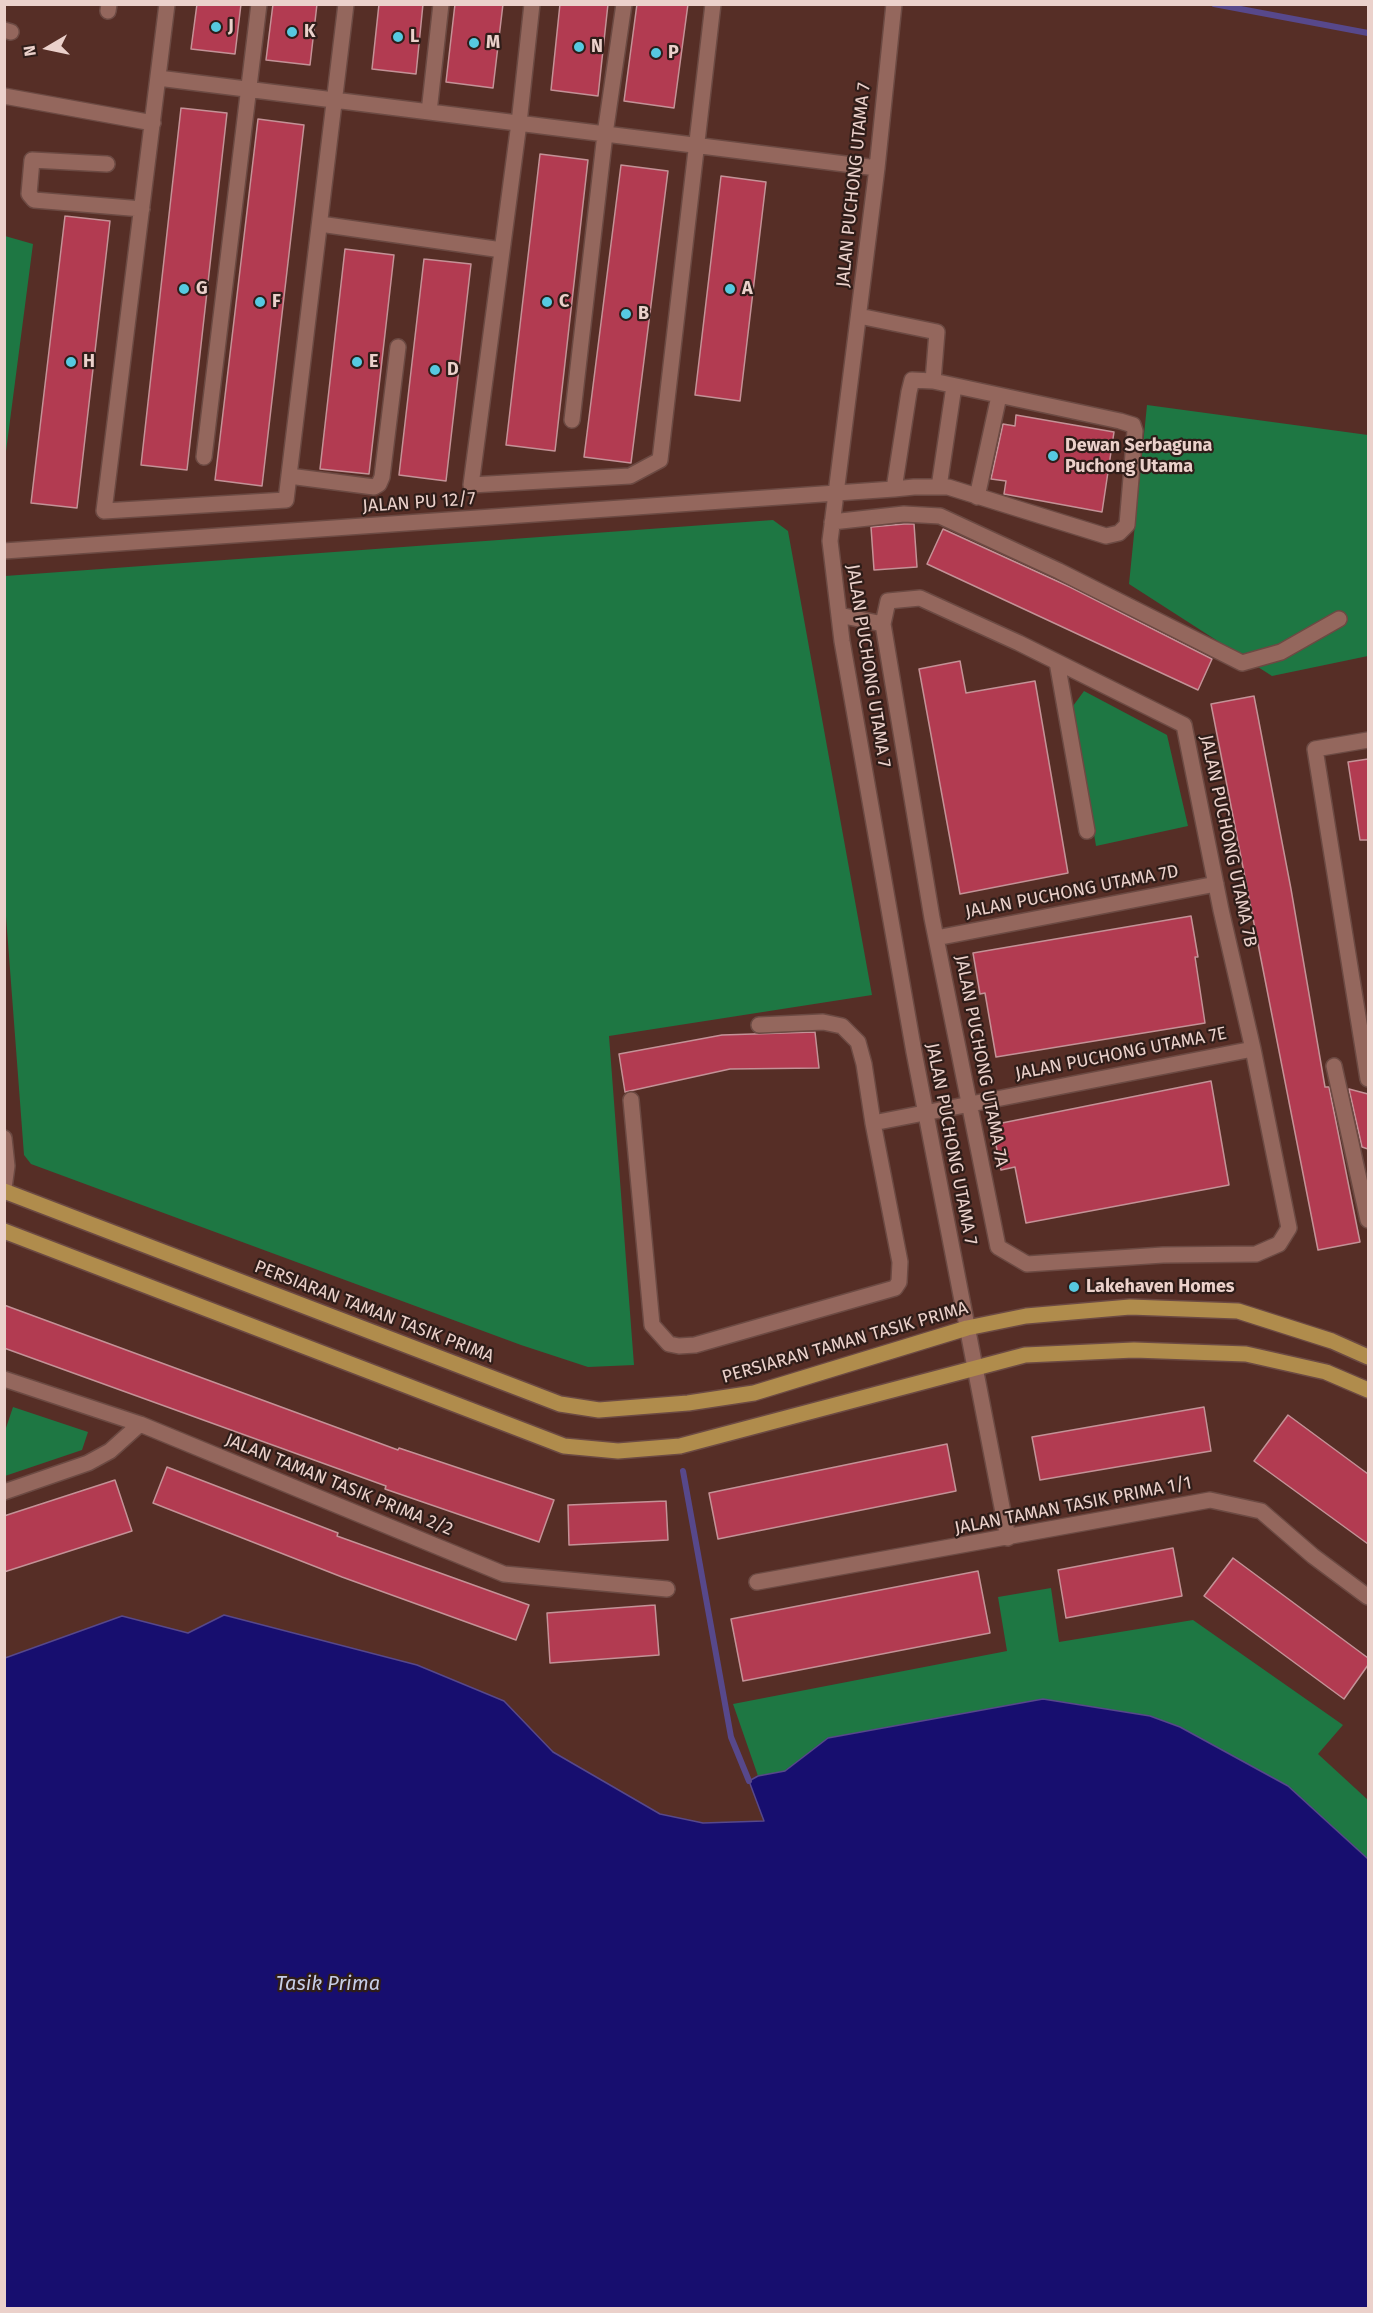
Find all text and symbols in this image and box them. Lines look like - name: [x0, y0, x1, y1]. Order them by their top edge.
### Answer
- place label: J: [228, 16, 234, 38]
- north arrow: [18, 18, 78, 78]
- marker: J: [209, 20, 223, 34]
- place label: K: [304, 21, 315, 43]
- marker: K: [285, 25, 299, 39]
- place label: L: [410, 26, 419, 48]
- marker: L: [391, 30, 405, 44]
- place label: M: [486, 32, 500, 54]
- marker: M: [467, 36, 481, 50]
- place label: N: [591, 36, 603, 58]
- marker: N: [572, 40, 586, 54]
- place label: P: [668, 42, 679, 64]
- text: N: [20, 44, 40, 58]
- marker: P: [649, 46, 663, 60]
- street label: JALAN PUCHONG UTAMA 7: [833, 82, 875, 288]
- place label: G: [196, 278, 208, 300]
- place label: A: [742, 278, 753, 300]
- marker: G: [177, 282, 191, 296]
- marker: A: [723, 282, 737, 296]
- place label: F: [272, 291, 281, 313]
- place label: C: [559, 291, 569, 313]
- marker: F: [253, 295, 267, 309]
- marker: C: [540, 295, 554, 309]
- place label: B: [638, 303, 649, 325]
- marker: B: [619, 307, 633, 321]
- place label: H: [83, 351, 95, 373]
- place label: E: [369, 351, 378, 373]
- marker: H: [64, 355, 78, 369]
- marker: E: [350, 355, 364, 369]
- place label: D: [447, 359, 459, 381]
- marker: D: [428, 363, 442, 377]
- place label: Dewan Serbaguna Puchong Utama: [1065, 435, 1212, 478]
- marker: Dewan Serbaguna Puchong Utama: [1046, 449, 1060, 463]
- street label: JALAN PU 12/7: [362, 488, 476, 518]
- street label: JALAN PUCHONG UTAMA 7: [841, 563, 895, 769]
- street label: JALAN PUCHONG UTAMA 7B: [1195, 733, 1261, 949]
- street label: JALAN PUCHONG UTAMA 7D: [963, 861, 1181, 923]
- street label: JALAN PUCHONG UTAMA 7A: [950, 953, 1012, 1169]
- street label: JALAN PUCHONG UTAMA 7E: [1013, 1023, 1229, 1085]
- street label: JALAN PUCHONG UTAMA 7: [921, 1041, 981, 1247]
- street label: PERSIARAN TAMAN TASIK PRIMA: [251, 1256, 497, 1368]
- place label: Lakehaven Homes: [1086, 1276, 1235, 1298]
- marker: Lakehaven Homes: [1067, 1280, 1081, 1294]
- street label: PERSIARAN TAMAN TASIK PRIMA: [720, 1297, 970, 1389]
- street label: JALAN TAMAN TASIK PRIMA 2/2: [222, 1429, 456, 1541]
- street label: JALAN TAMAN TASIK PRIMA 1/1: [953, 1472, 1193, 1540]
- water label: Tasik Prima: [276, 1972, 380, 1996]

